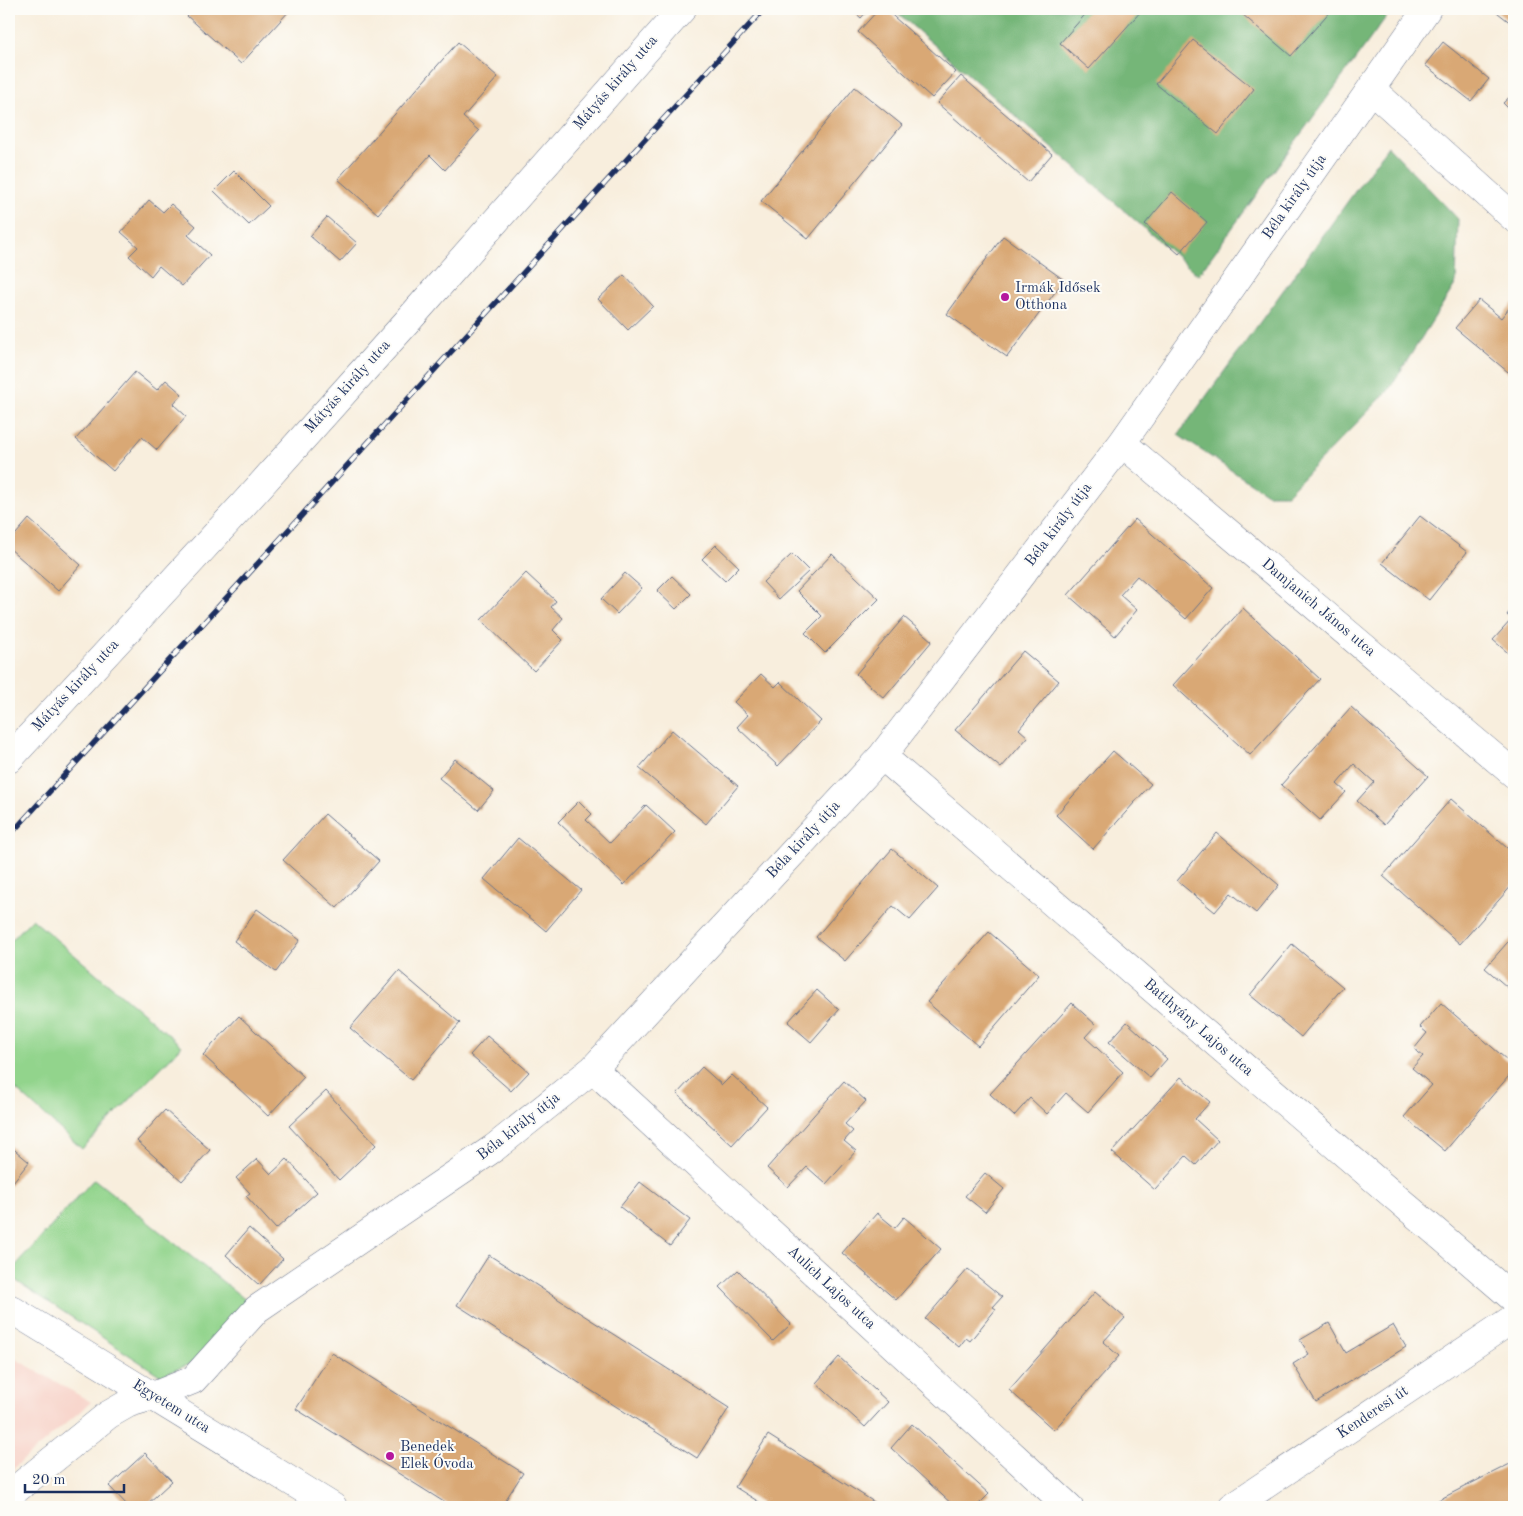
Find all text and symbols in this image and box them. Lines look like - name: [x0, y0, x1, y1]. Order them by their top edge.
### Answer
- street label: Mátyás király utca: [571, 32, 661, 133]
- street label: Béla király útja: [1260, 151, 1330, 242]
- place label: Irmák Idősek Otthona: [1015, 281, 1101, 313]
- marker: Irmák Idősek Otthona: [999, 291, 1011, 303]
- street label: Mátyás király utca: [302, 337, 394, 436]
- street label: Béla király útja: [1023, 480, 1095, 569]
- street label: Damjanich János utca: [1258, 556, 1378, 660]
- street label: Mátyás király utca: [30, 637, 123, 735]
- street label: Béla király útja: [764, 798, 844, 882]
- street label: Batthyány Lajos utca: [1141, 977, 1256, 1080]
- street label: Béla király útja: [475, 1090, 563, 1164]
- street label: Aulich Lajos utca: [784, 1244, 878, 1333]
- street label: Egyetem utca: [130, 1377, 213, 1437]
- street label: Kenderesi út: [1335, 1384, 1411, 1442]
- place label: Benedek Elek Óvoda: [400, 1440, 474, 1472]
- marker: Benedek Elek Óvoda: [384, 1450, 396, 1462]
- scale bar: [25, 1461, 124, 1493]
- text: 20 m: [32, 1473, 66, 1488]

